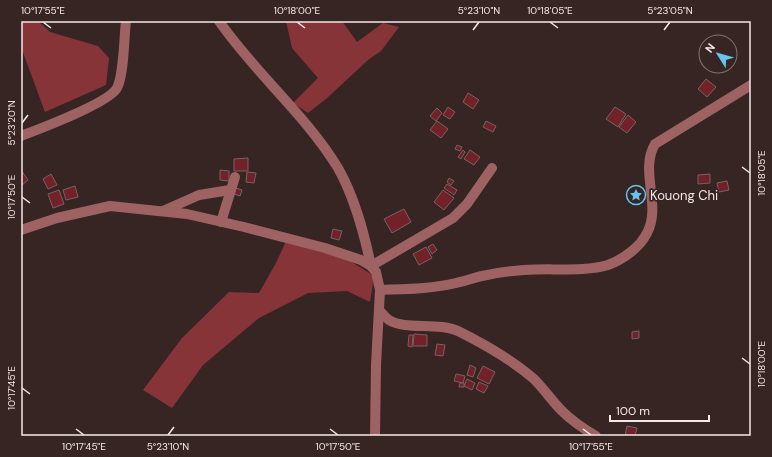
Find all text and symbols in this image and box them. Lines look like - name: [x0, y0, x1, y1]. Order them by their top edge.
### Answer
- text: 10°17'55"E: [21, 4, 65, 17]
- text: 10°18'00"E: [274, 4, 321, 17]
- text: 5°23'10"N: [458, 4, 500, 17]
- text: 10°18'05"E: [527, 4, 573, 17]
- text: 5°23'05"N: [647, 4, 693, 17]
- north arrow: [698, 34, 738, 74]
- text: N: [702, 41, 718, 55]
- text: 5°23'20"N: [5, 100, 18, 146]
- text: 10°18'05"E: [755, 150, 768, 196]
- text: 10°17'50"E: [5, 174, 18, 219]
- place icon: Kouong Chi: [625, 184, 647, 206]
- place label: Kouong Chi: [650, 187, 718, 204]
- text: 10°18'00"E: [755, 340, 768, 387]
- text: 10°17'45"E: [5, 366, 18, 410]
- scale bar: [610, 397, 709, 423]
- text: 100 m: [616, 403, 650, 419]
- text: 10°17'45"E: [62, 440, 106, 453]
- text: 5°23'10"N: [147, 440, 189, 453]
- text: 10°17'50"E: [316, 440, 361, 453]
- text: 10°17'55"E: [569, 440, 613, 453]

